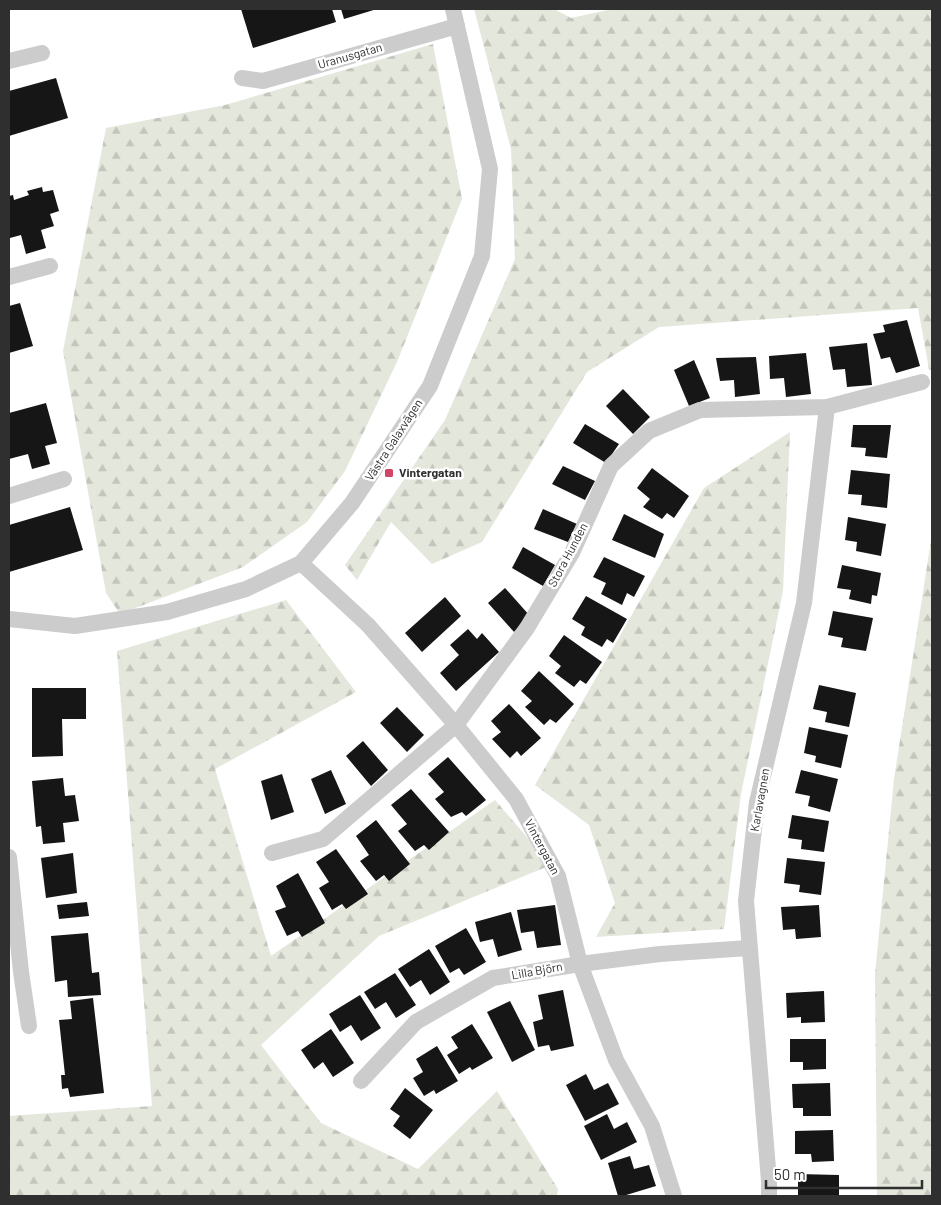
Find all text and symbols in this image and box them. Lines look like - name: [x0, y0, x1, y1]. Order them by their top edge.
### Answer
- street label: Uranusgatan: [316, 39, 384, 71]
- street label: Västra Galaxvägen: [362, 396, 425, 483]
- place label: Vintergatan: [399, 465, 462, 479]
- marker: Vintergatan: [383, 467, 395, 479]
- street label: Stora Hunden: [544, 520, 590, 589]
- street label: Karlavagnen: [747, 767, 771, 833]
- street label: Vintergatan: [522, 816, 563, 877]
- street label: Lilla Björn: [510, 959, 563, 981]
- scale bar: [766, 1158, 922, 1190]
- text: 50 m: [774, 1165, 806, 1183]

